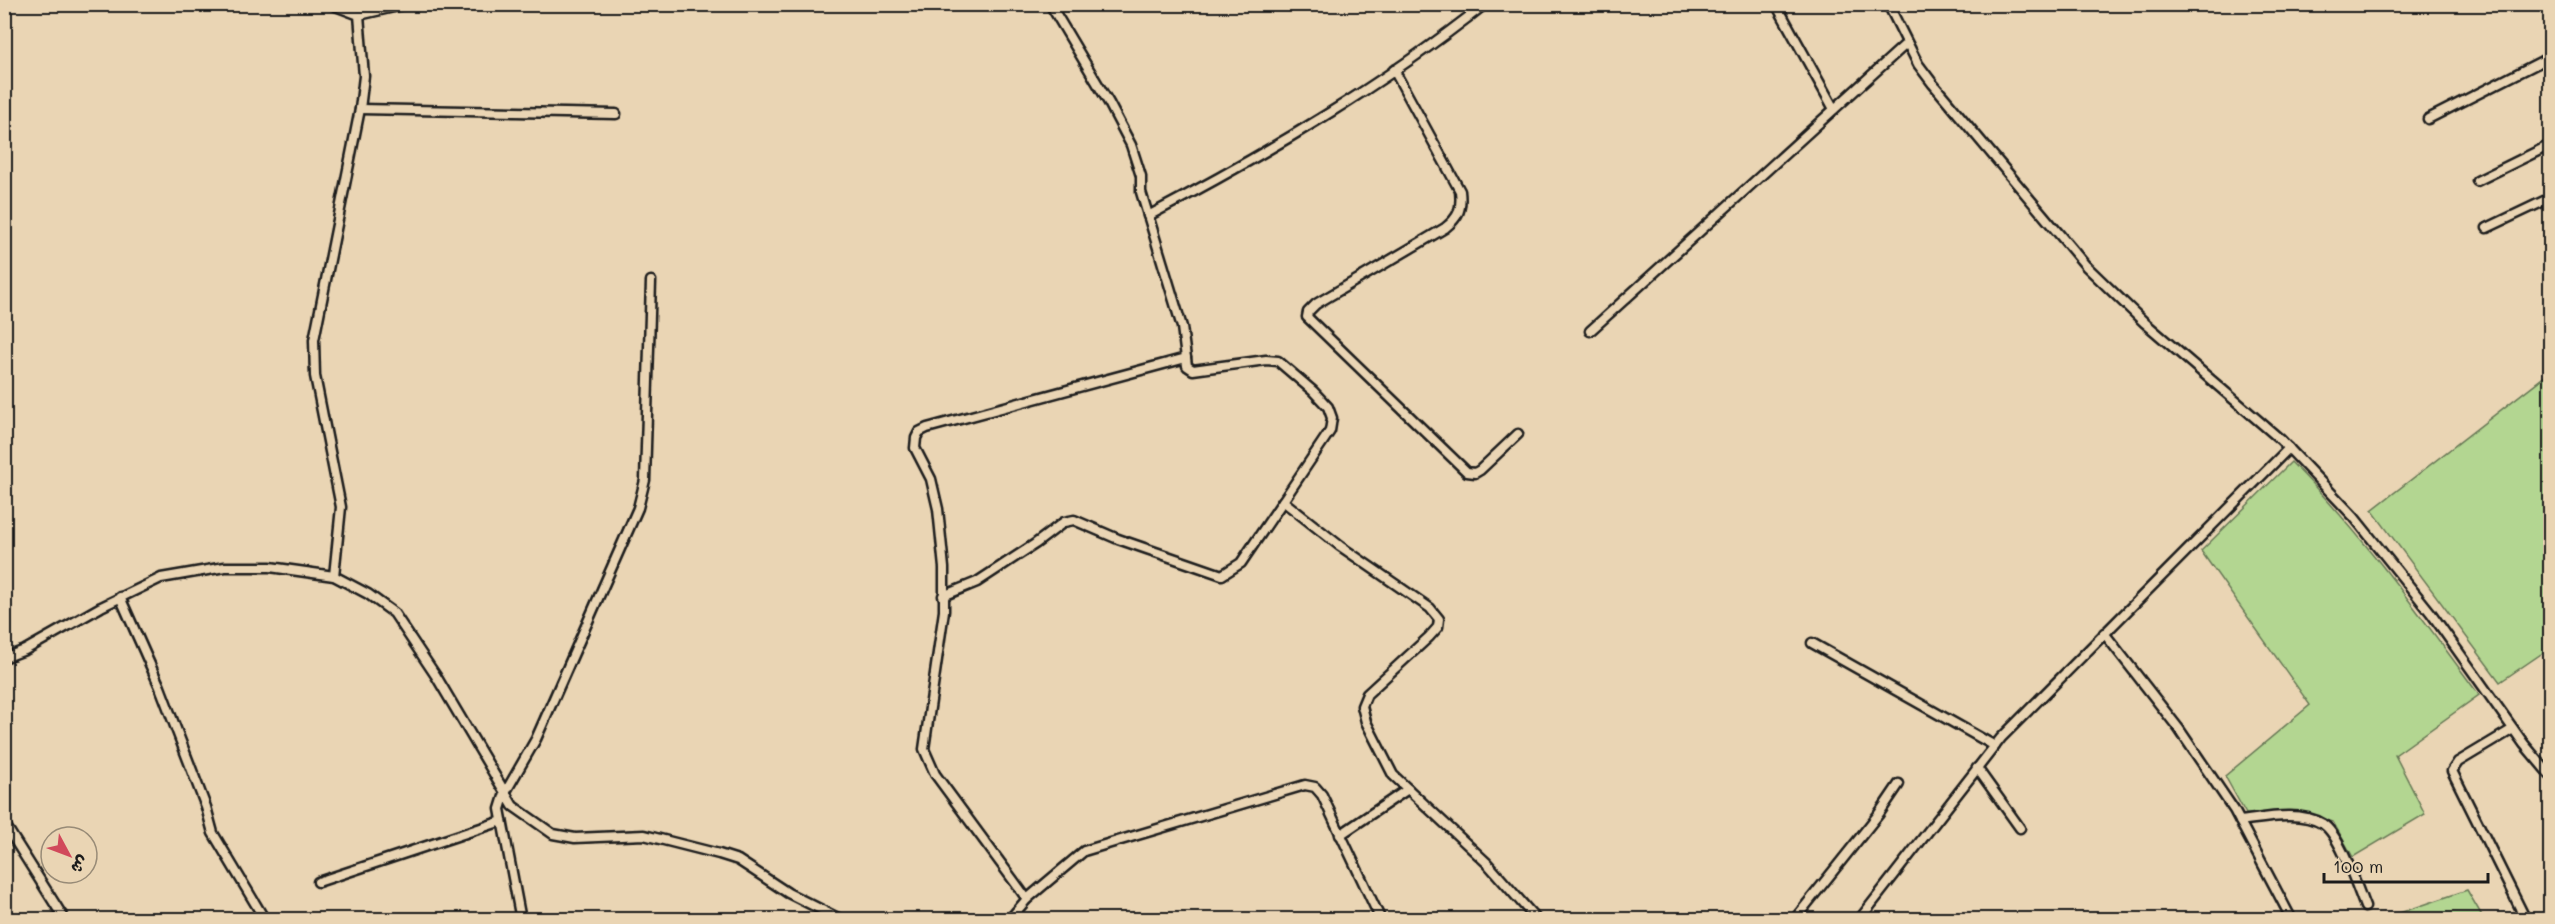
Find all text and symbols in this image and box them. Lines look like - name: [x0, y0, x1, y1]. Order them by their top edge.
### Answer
- north arrow: [39, 825, 99, 885]
- scale bar: [2324, 846, 2488, 884]
- text: ش: [67, 852, 94, 879]
- text: 100 m: [2333, 854, 2383, 878]

